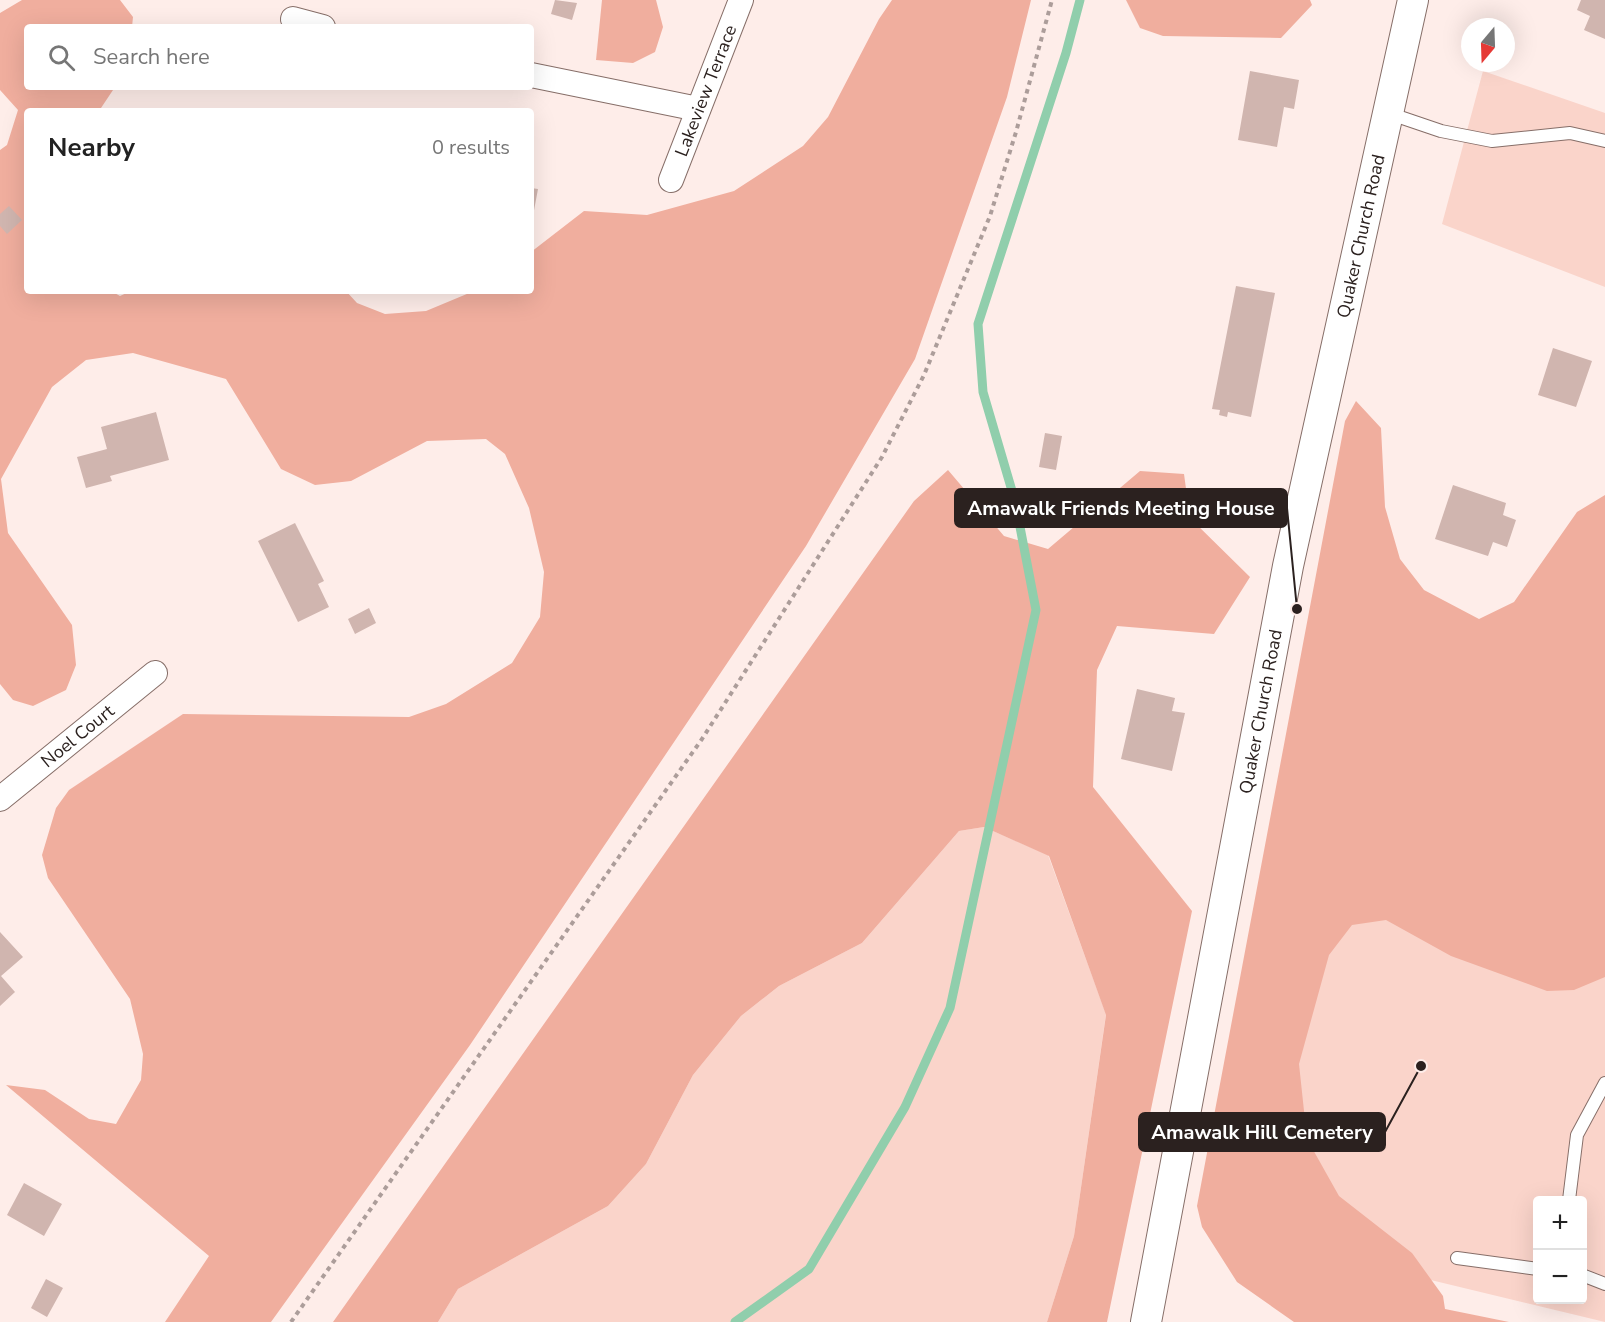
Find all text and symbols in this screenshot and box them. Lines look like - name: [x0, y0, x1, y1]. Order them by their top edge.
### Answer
- north arrow: [1461, 18, 1515, 72]
- street label: Lakeview Terrace: [669, 21, 742, 160]
- search box: [24, 24, 534, 90]
- icon: search: [45, 41, 78, 74]
- text: Search here: [93, 42, 210, 72]
- text: Nearby: [48, 130, 135, 165]
- text: 0 results: [432, 134, 510, 161]
- street label: Quaker Church Road: [1331, 152, 1391, 320]
- callout: Amawalk Friends Meeting House: [955, 489, 1287, 527]
- text: Amawalk Friends Meeting House: [967, 495, 1275, 522]
- street label: Quaker Church Road: [1233, 627, 1288, 796]
- street label: Noel Court: [36, 699, 120, 773]
- callout: Amawalk Hill Cemetery: [1139, 1113, 1385, 1151]
- text: Amawalk Hill Cemetery: [1151, 1119, 1373, 1146]
- map controls: [1533, 1196, 1587, 1304]
- button: +: [1533, 1196, 1587, 1250]
- button: −: [1533, 1250, 1587, 1304]

